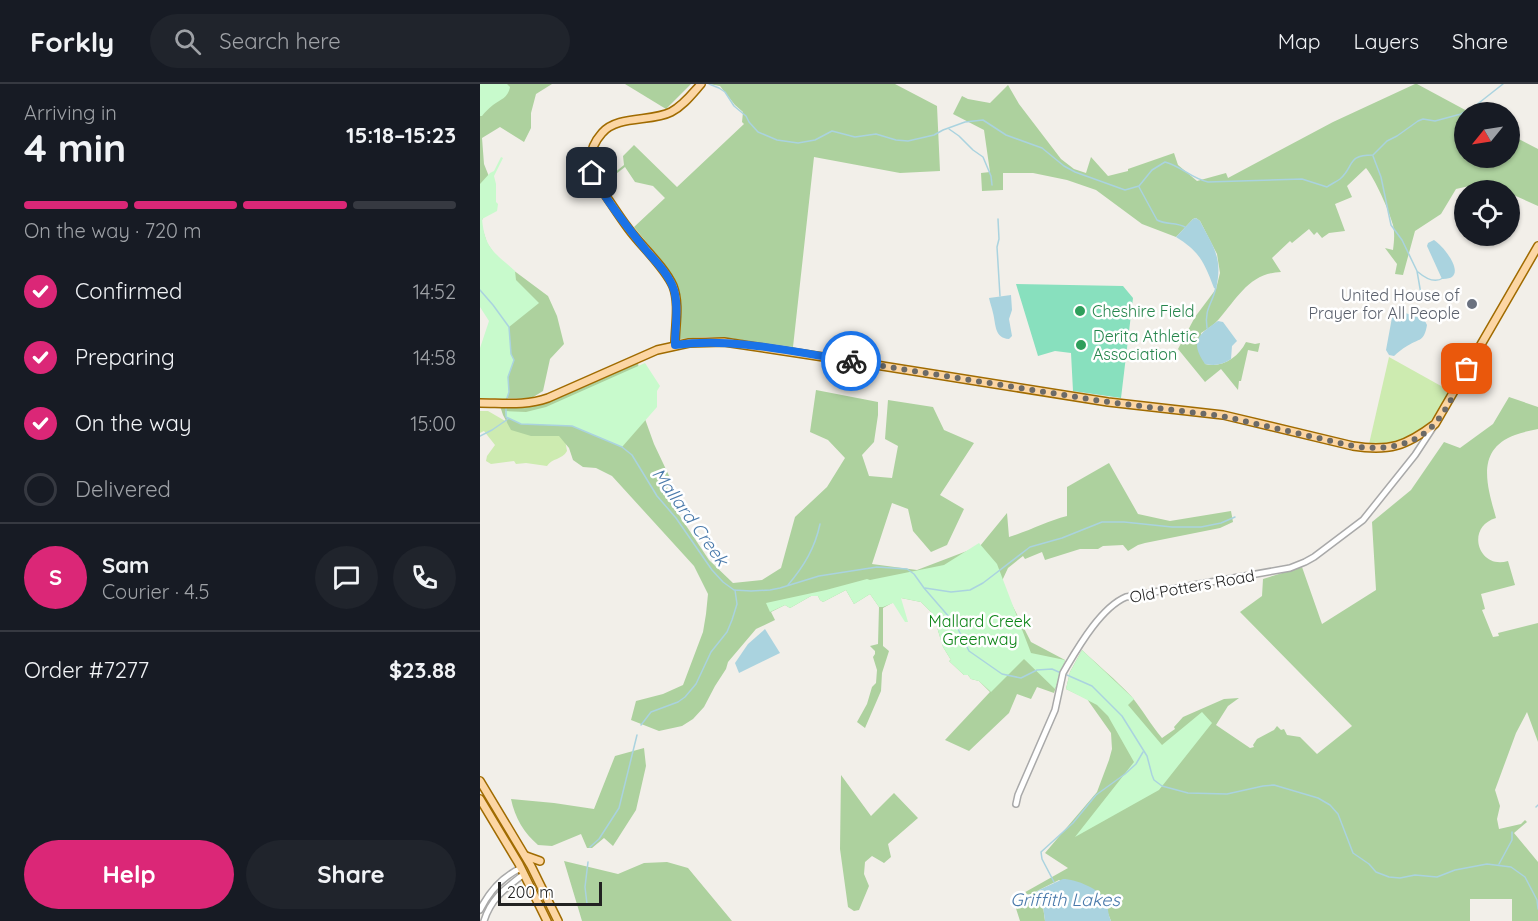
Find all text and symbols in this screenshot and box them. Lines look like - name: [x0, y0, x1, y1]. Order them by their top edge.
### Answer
- search box: [150, 14, 570, 68]
- text: Forkly: [30, 24, 114, 59]
- icon: search: [171, 25, 204, 58]
- text: Search here: [219, 27, 341, 55]
- text: Map: [1278, 28, 1321, 54]
- text: Layers: [1354, 28, 1419, 54]
- text: Share: [1452, 28, 1508, 54]
- text: Arriving in: [24, 100, 117, 125]
- north arrow: [1454, 102, 1520, 168]
- map controls: [1454, 102, 1520, 246]
- text: 15:18–15:23: [346, 121, 456, 149]
- text: 4 min: [24, 123, 126, 172]
- pin: [566, 147, 617, 198]
- icon: home: [575, 156, 608, 189]
- button: locate: [1454, 180, 1520, 246]
- text: On the way · 720 m: [24, 218, 202, 243]
- icon: check: [24, 275, 57, 308]
- text: Confirmed: [75, 277, 182, 305]
- text: 14:52: [413, 279, 456, 304]
- place label: United House of Prayer for All People: [1308, 285, 1460, 323]
- marker: United House of Prayer for All People: [1465, 297, 1479, 311]
- place label: Cheshire Field: [1092, 301, 1195, 321]
- marker: Cheshire Field: [1073, 304, 1087, 318]
- place label: Derita Athletic Association: [1093, 326, 1197, 364]
- courier: [821, 331, 881, 391]
- marker: Derita Athletic Association: [1074, 338, 1088, 352]
- icon: check: [24, 341, 57, 374]
- text: Preparing: [75, 343, 175, 371]
- pin: [1441, 343, 1492, 394]
- text: 14:58: [413, 345, 456, 370]
- icon: bike: [835, 345, 868, 378]
- icon: bag: [1450, 352, 1483, 385]
- icon: check: [24, 407, 57, 440]
- text: On the way: [75, 409, 191, 437]
- text: 15:00: [410, 411, 456, 436]
- water label: Mallard Creek: [647, 463, 734, 571]
- text: Delivered: [75, 475, 171, 503]
- button: chat: [315, 546, 378, 609]
- button: phone: [393, 546, 456, 609]
- text: Sam: [102, 551, 149, 579]
- text: S: [49, 563, 62, 591]
- street label: Old Potters Road: [1128, 565, 1256, 607]
- text: Courier · 4.5: [102, 579, 209, 604]
- park label: Mallard Creek Greenway: [929, 611, 1031, 649]
- text: Order #7277: [24, 656, 149, 684]
- text: $23.88: [389, 656, 456, 684]
- button: Help: [24, 840, 234, 909]
- button: Share: [246, 840, 456, 909]
- scale bar: [498, 879, 602, 906]
- text: 200 m: [507, 882, 554, 902]
- water label: Griffith Lakes: [1010, 888, 1121, 911]

